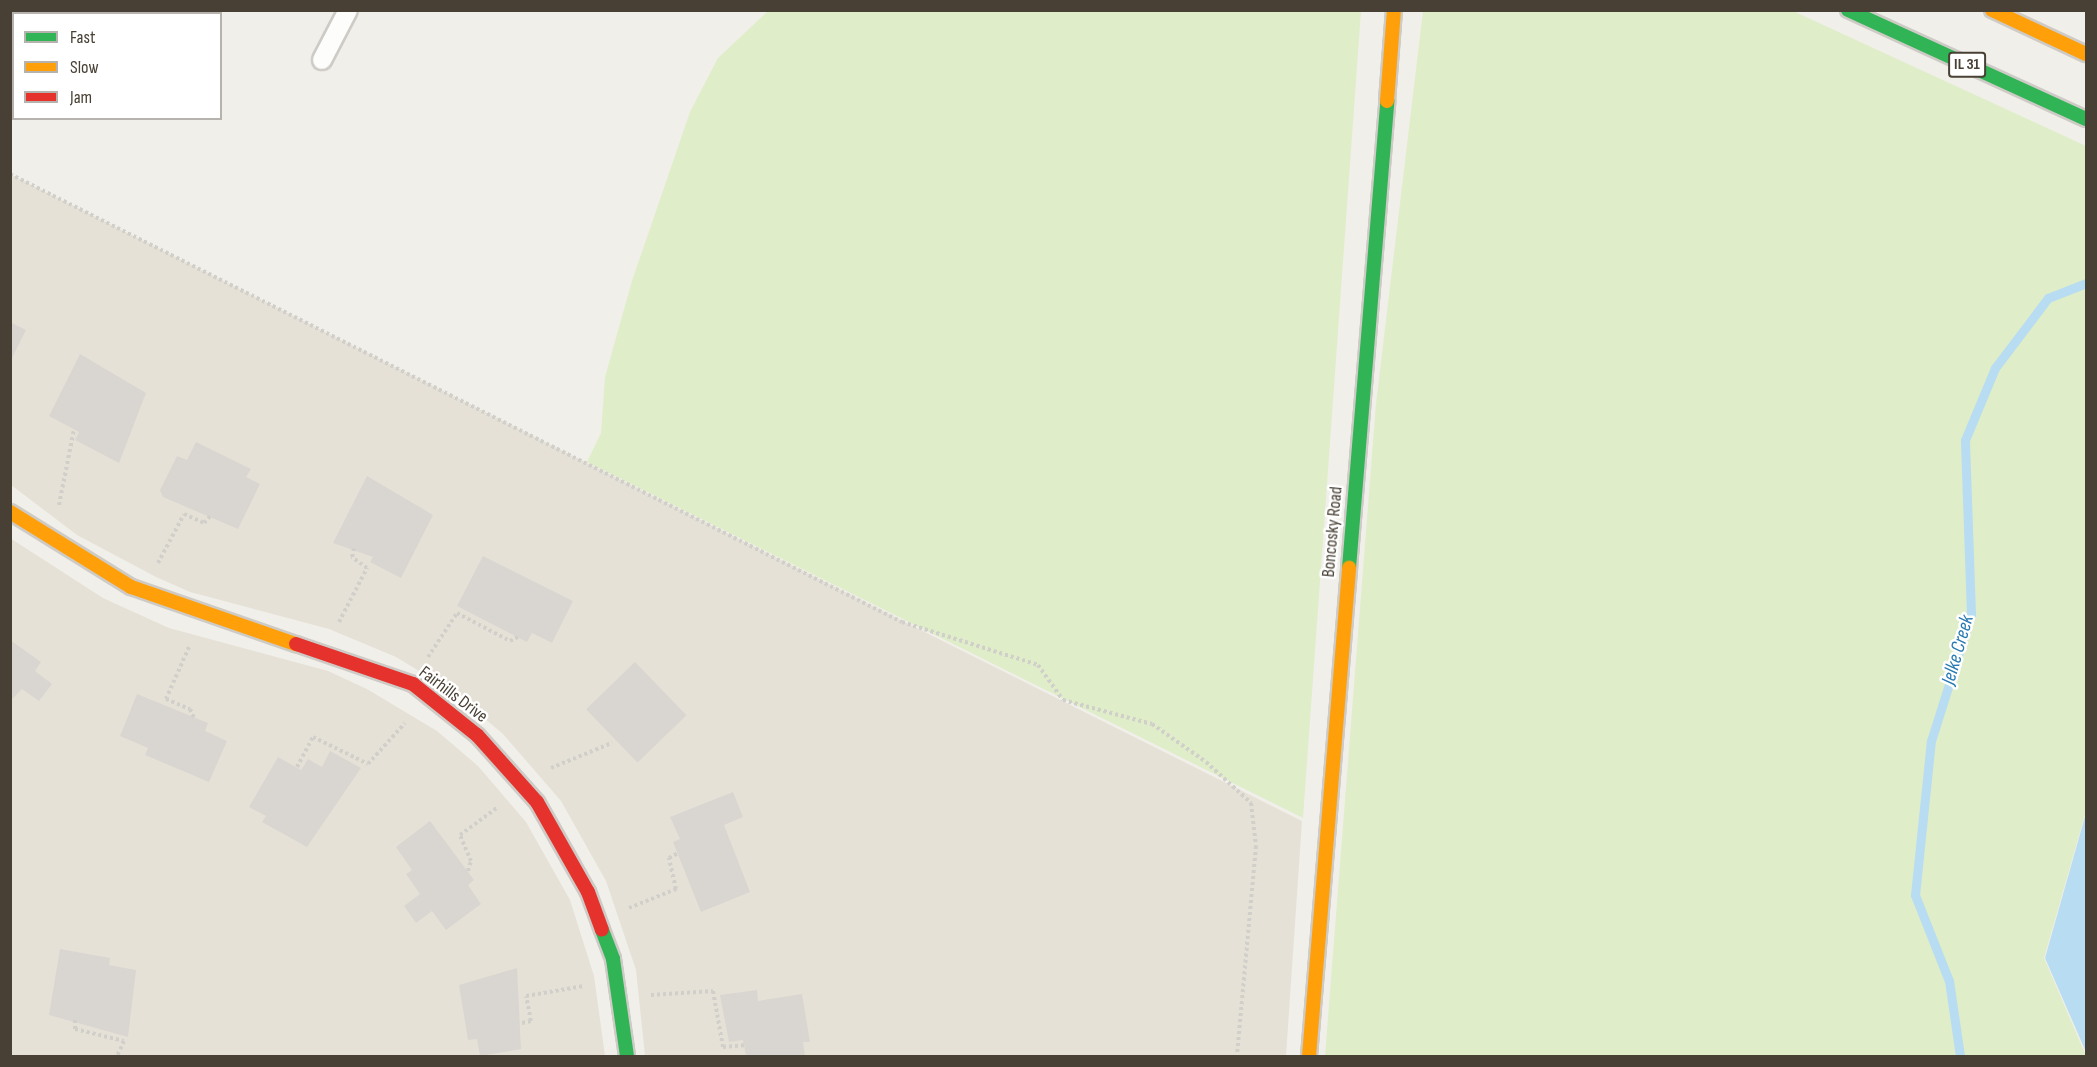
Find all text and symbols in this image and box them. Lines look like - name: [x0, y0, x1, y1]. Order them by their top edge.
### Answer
- legend: [12, 12, 222, 120]
- text: Fast: [70, 27, 95, 48]
- road number: IL 31: [1948, 52, 1986, 78]
- text: Slow: [70, 57, 99, 78]
- text: Jam: [70, 87, 92, 108]
- street label: Boncosky Road: [1318, 486, 1348, 578]
- water label: Jelke Creek: [1937, 612, 1979, 688]
- street label: Fairhills Drive: [414, 662, 492, 728]

